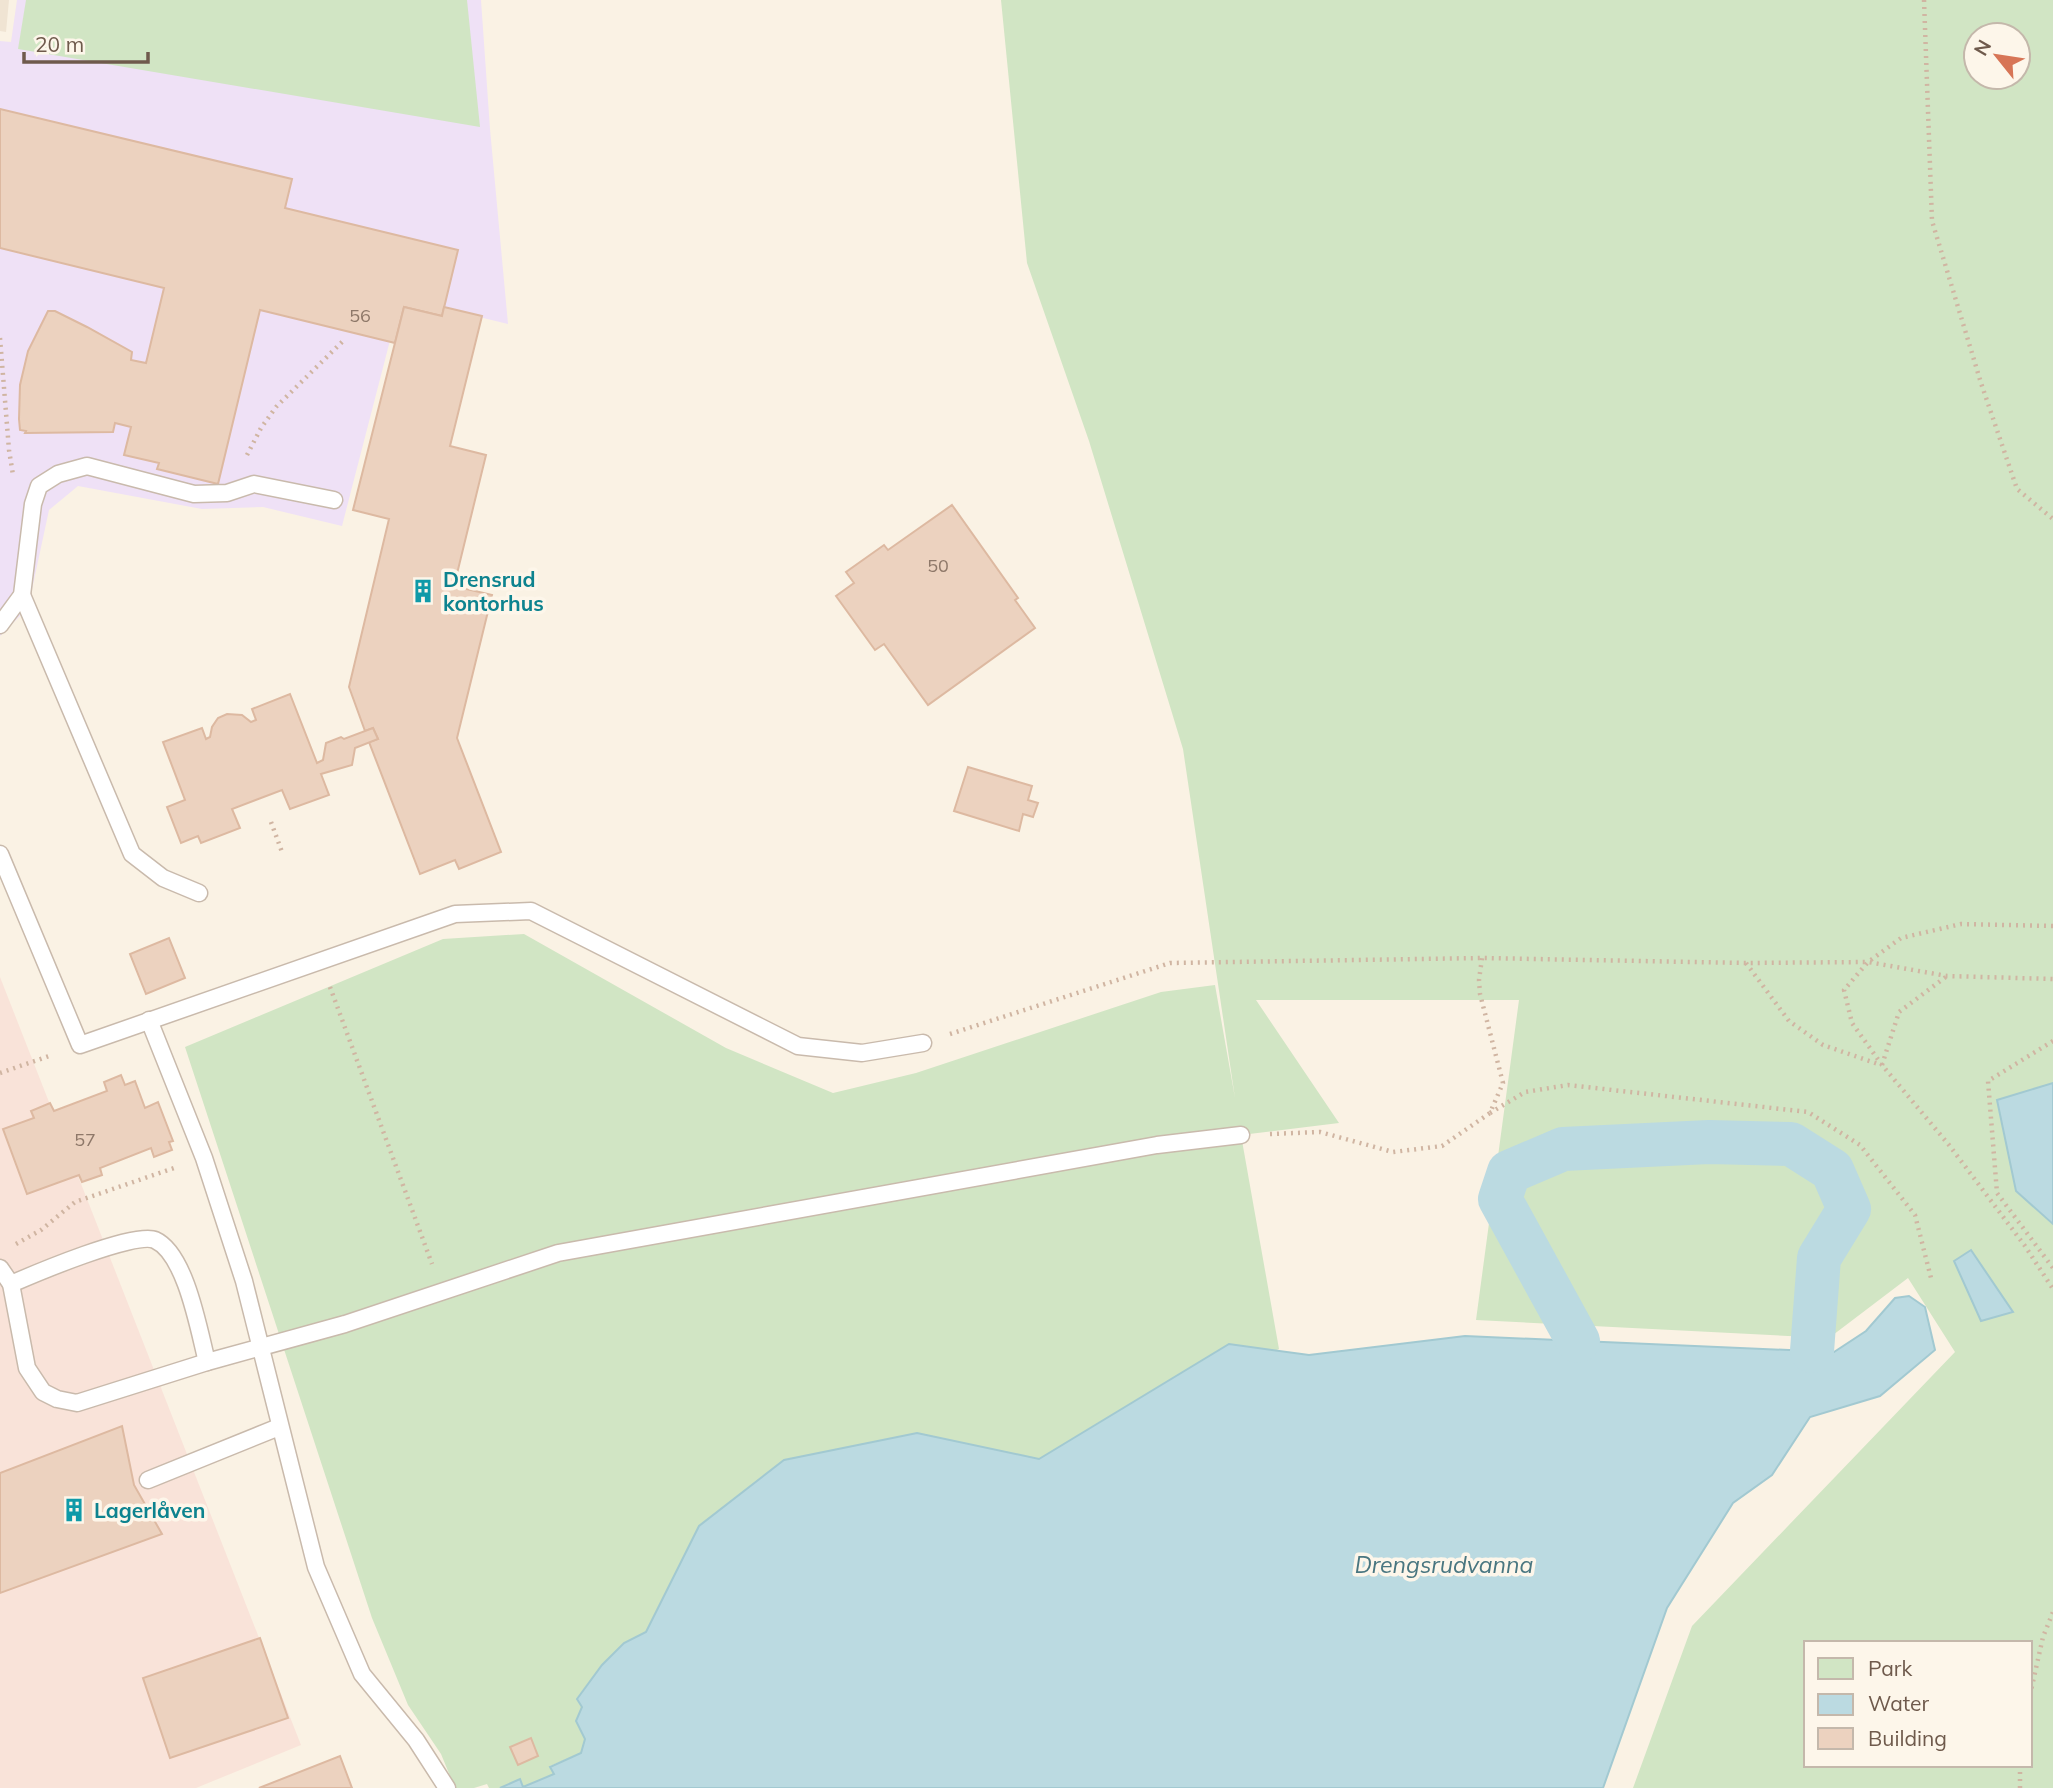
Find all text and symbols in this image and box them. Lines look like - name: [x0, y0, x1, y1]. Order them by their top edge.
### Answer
- scale bar: [24, 21, 149, 65]
- north arrow: [1962, 21, 2032, 91]
- text: 20 m: [35, 31, 84, 57]
- text: N: [1968, 35, 1996, 60]
- house number: 56: [349, 304, 371, 327]
- house number: 50: [927, 554, 949, 577]
- place label: Drensrud kontorhus: [443, 566, 544, 616]
- building icon: Drensrud kontorhus: [409, 577, 437, 605]
- house number: 57: [74, 1128, 96, 1151]
- building icon: Lagerlåven: [60, 1496, 88, 1524]
- place label: Lagerlåven: [94, 1497, 206, 1523]
- water label: Drengsrudvanna: [1355, 1550, 1534, 1579]
- legend: [1804, 1641, 2032, 1767]
- text: Park: [1868, 1655, 1912, 1681]
- text: Water: [1868, 1690, 1929, 1716]
- text: Building: [1868, 1725, 1947, 1751]

